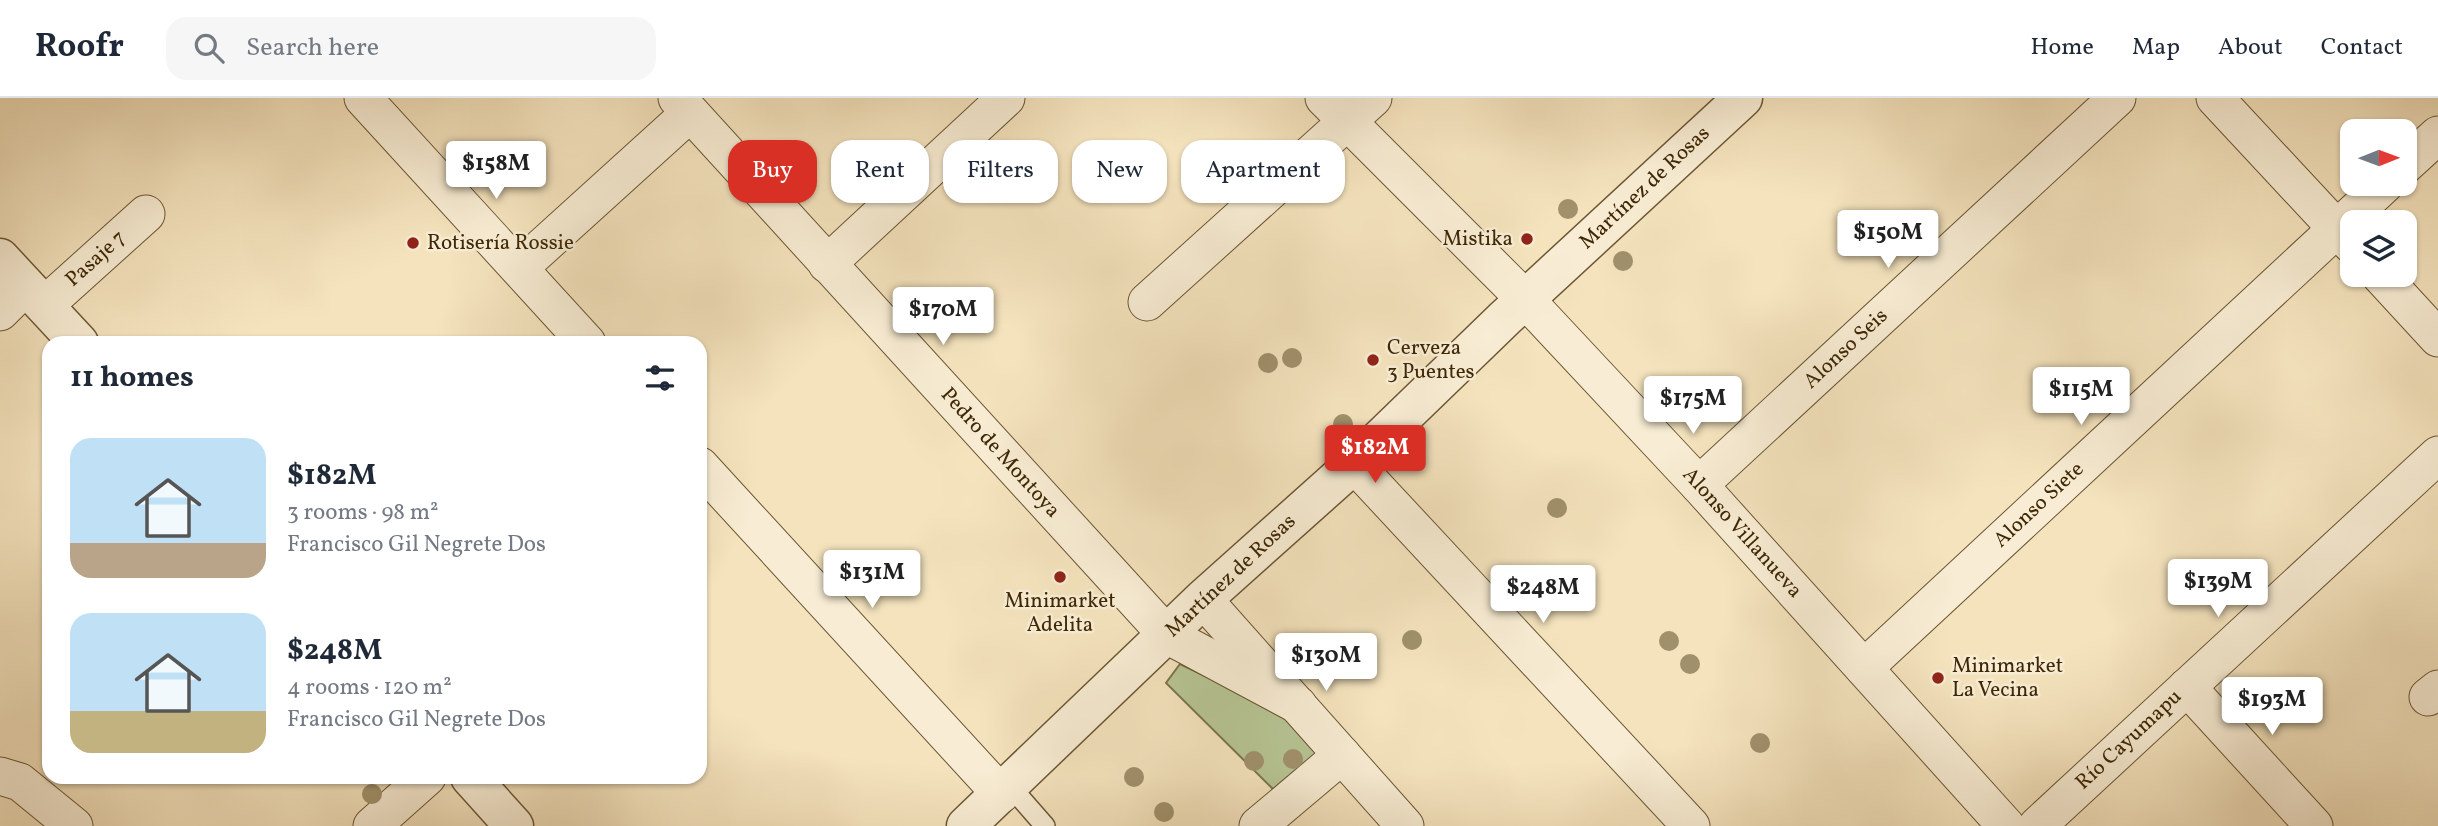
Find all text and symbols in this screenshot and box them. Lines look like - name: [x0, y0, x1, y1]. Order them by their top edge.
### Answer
- search box: [166, 17, 656, 80]
- text: Roofr: [35, 25, 124, 71]
- icon: search: [190, 29, 228, 67]
- text: Search here: [246, 30, 379, 66]
- text: Home: [2030, 31, 2094, 65]
- text: Map: [2132, 31, 2180, 65]
- text: About: [2218, 31, 2283, 65]
- text: Contact: [2321, 31, 2403, 65]
- north arrow: [2340, 119, 2417, 196]
- map controls: [2340, 119, 2417, 287]
- street label: Martínez de Rosas: [1573, 120, 1717, 256]
- chip: Buy: [728, 140, 817, 203]
- chip: Rent: [831, 140, 929, 203]
- chip: Filters: [943, 140, 1058, 203]
- chip: New: [1072, 140, 1167, 203]
- chip: Apartment: [1181, 140, 1345, 203]
- pin: $158M: [447, 141, 545, 201]
- text: $158M: [462, 148, 530, 180]
- button: layers: [2340, 210, 2417, 287]
- pin: $150M: [1839, 211, 1937, 270]
- text: $150M: [1853, 217, 1923, 249]
- street label: Pasaje 7: [59, 224, 133, 294]
- place label: Mistika: [1443, 225, 1513, 254]
- place label: Rotisería Rossie: [427, 229, 574, 258]
- marker: Mistika: [1519, 231, 1535, 247]
- marker: Rotisería Rossie: [405, 235, 421, 251]
- pin: $170M: [894, 288, 992, 347]
- text: $170M: [909, 294, 977, 326]
- street label: Alonso Seis: [1797, 302, 1895, 396]
- place label: Cerveza 3 Puentes: [1387, 334, 1475, 387]
- marker: Cerveza 3 Puentes: [1365, 352, 1381, 368]
- text: 11 homes: [70, 357, 194, 399]
- icon: filters: [641, 359, 679, 397]
- pin: $115M: [2032, 368, 2130, 427]
- text: $115M: [2049, 374, 2113, 406]
- pin: $175M: [1644, 376, 1742, 436]
- street label: Pedro de Montoya: [934, 381, 1066, 525]
- text: $175M: [1660, 383, 1726, 415]
- pin: $182M: [1326, 426, 1424, 485]
- text: $182M: [1341, 432, 1409, 464]
- text: $182M: [287, 455, 376, 497]
- street label: Alonso Siete: [1987, 455, 2091, 555]
- street label: Alonso Villanueva: [1675, 461, 1809, 605]
- icon: home: [126, 466, 210, 550]
- text: 3 rooms · 98 m²: [287, 497, 439, 529]
- street label: Martínez de Rosas: [1159, 508, 1303, 644]
- text: Francisco Gil Negrete Dos: [287, 529, 546, 561]
- pin: $131M: [823, 550, 921, 610]
- text: $131M: [839, 557, 905, 589]
- pin: $139M: [2169, 560, 2267, 619]
- pin: $248M: [1494, 566, 1592, 625]
- text: $139M: [2184, 566, 2252, 598]
- marker: Minimarket Adelita: [1052, 569, 1068, 585]
- text: $248M: [1507, 572, 1579, 604]
- place label: Minimarket Adelita: [1004, 587, 1116, 640]
- text: $248M: [287, 630, 382, 672]
- pin: $130M: [1277, 634, 1375, 693]
- text: $130M: [1291, 640, 1361, 672]
- icon: home: [126, 641, 210, 725]
- place label: Minimarket La Vecina: [1952, 652, 2063, 705]
- marker: Minimarket La Vecina: [1930, 670, 1946, 686]
- text: 4 rooms · 120 m²: [287, 672, 452, 704]
- pin: $193M: [2223, 678, 2321, 737]
- street label: Río Cayumapu: [2069, 683, 2189, 797]
- text: $193M: [2238, 684, 2306, 716]
- text: Francisco Gil Negrete Dos: [287, 704, 546, 736]

